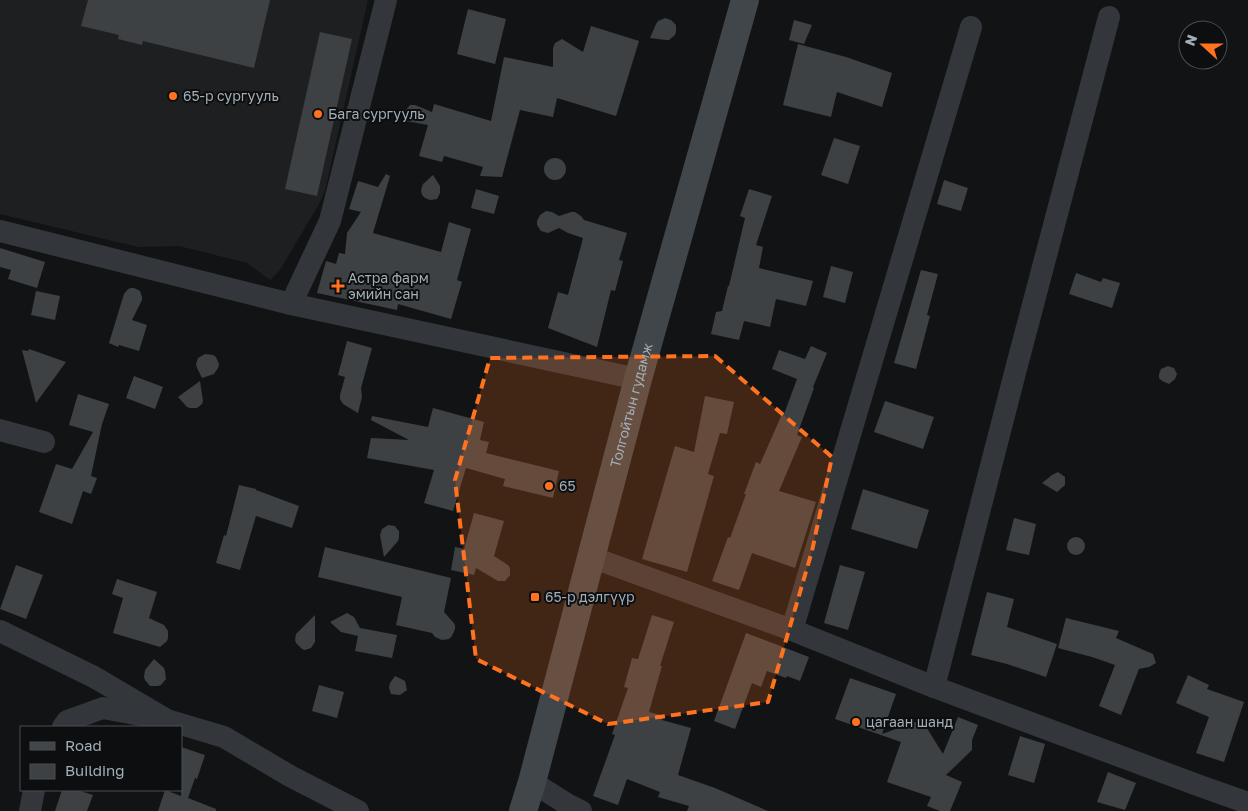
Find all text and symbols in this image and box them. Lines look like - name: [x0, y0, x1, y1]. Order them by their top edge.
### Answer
- north arrow: [1178, 20, 1228, 70]
- text: N: [1181, 32, 1200, 48]
- place label: 65-р сургууль: [183, 87, 279, 104]
- marker: 65-р сургууль: [167, 90, 179, 102]
- place label: Бага сургууль: [328, 105, 425, 122]
- marker: Бага сургууль: [312, 108, 324, 120]
- place label: Астра фарм эмийн сан: [348, 269, 429, 302]
- marker: Астра фарм эмийн сан: [332, 280, 344, 292]
- street label: Толгойтын гудамж: [606, 341, 656, 469]
- place label: 65: [559, 477, 576, 494]
- marker: 65: [543, 480, 555, 492]
- place label: 65-р дэлгүүр: [545, 588, 635, 605]
- marker: 65-р дэлгүүр: [529, 591, 541, 603]
- place label: цагаан шанд: [866, 713, 954, 730]
- marker: цагаан шанд: [850, 716, 862, 728]
- legend: [20, 726, 182, 791]
- text: Road: [65, 736, 102, 754]
- text: Building: [65, 761, 125, 779]

